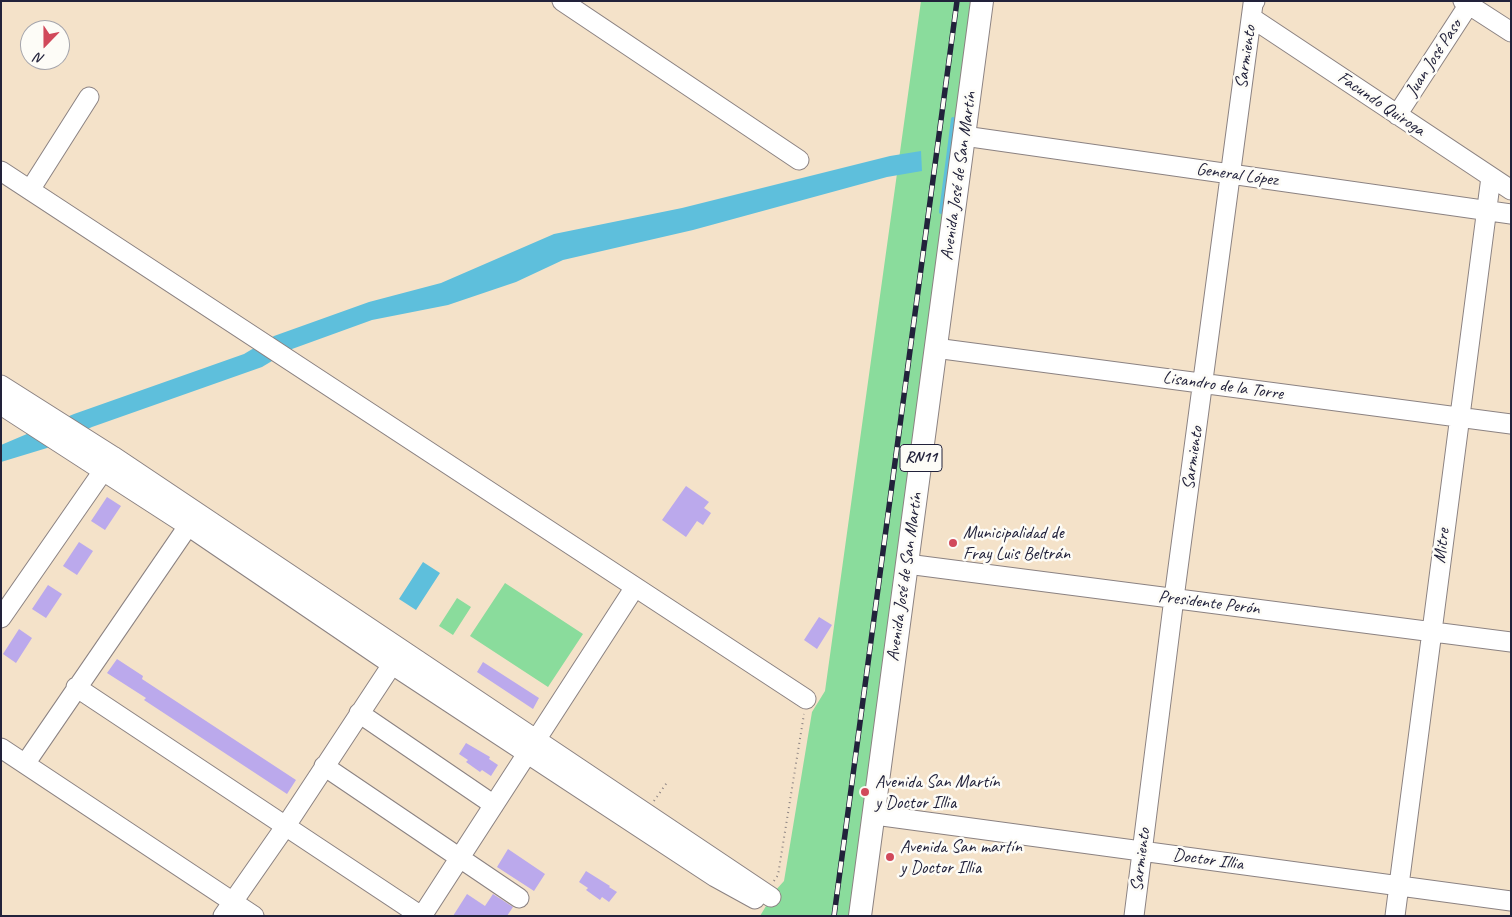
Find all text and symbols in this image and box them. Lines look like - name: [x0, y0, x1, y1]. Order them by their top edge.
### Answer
- street label: Juan José Paso: [1401, 15, 1467, 101]
- north arrow: [20, 20, 70, 70]
- street label: Sarmiento: [1231, 24, 1261, 90]
- text: N: [32, 49, 47, 68]
- street label: Facundo Quiroga: [1333, 67, 1429, 141]
- street label: Avenida José de San Martín: [936, 90, 982, 262]
- street label: General López: [1195, 159, 1279, 191]
- street label: Lisandro de la Torre: [1161, 367, 1285, 405]
- street label: Sarmiento: [1178, 425, 1208, 491]
- road number: RN11: [900, 444, 942, 472]
- street label: Avenida José de San Martín: [882, 491, 928, 663]
- place label: Municipalidad de Fray Luis Beltrán: [963, 522, 1070, 564]
- street label: Mitre: [1429, 527, 1455, 565]
- marker: Municipalidad de Fray Luis Beltrán: [947, 537, 959, 549]
- street label: Presidente Perón: [1157, 586, 1261, 620]
- place label: Avenida San Martín y Doctor Illia: [875, 771, 1000, 814]
- marker: Avenida San Martín y Doctor Illia: [859, 786, 871, 798]
- street label: Sarmiento: [1126, 827, 1156, 893]
- place label: Avenida San martín y Doctor Illia: [900, 836, 1022, 879]
- street label: Doctor Illia: [1171, 844, 1245, 876]
- marker: Avenida San martín y Doctor Illia: [884, 851, 896, 863]

